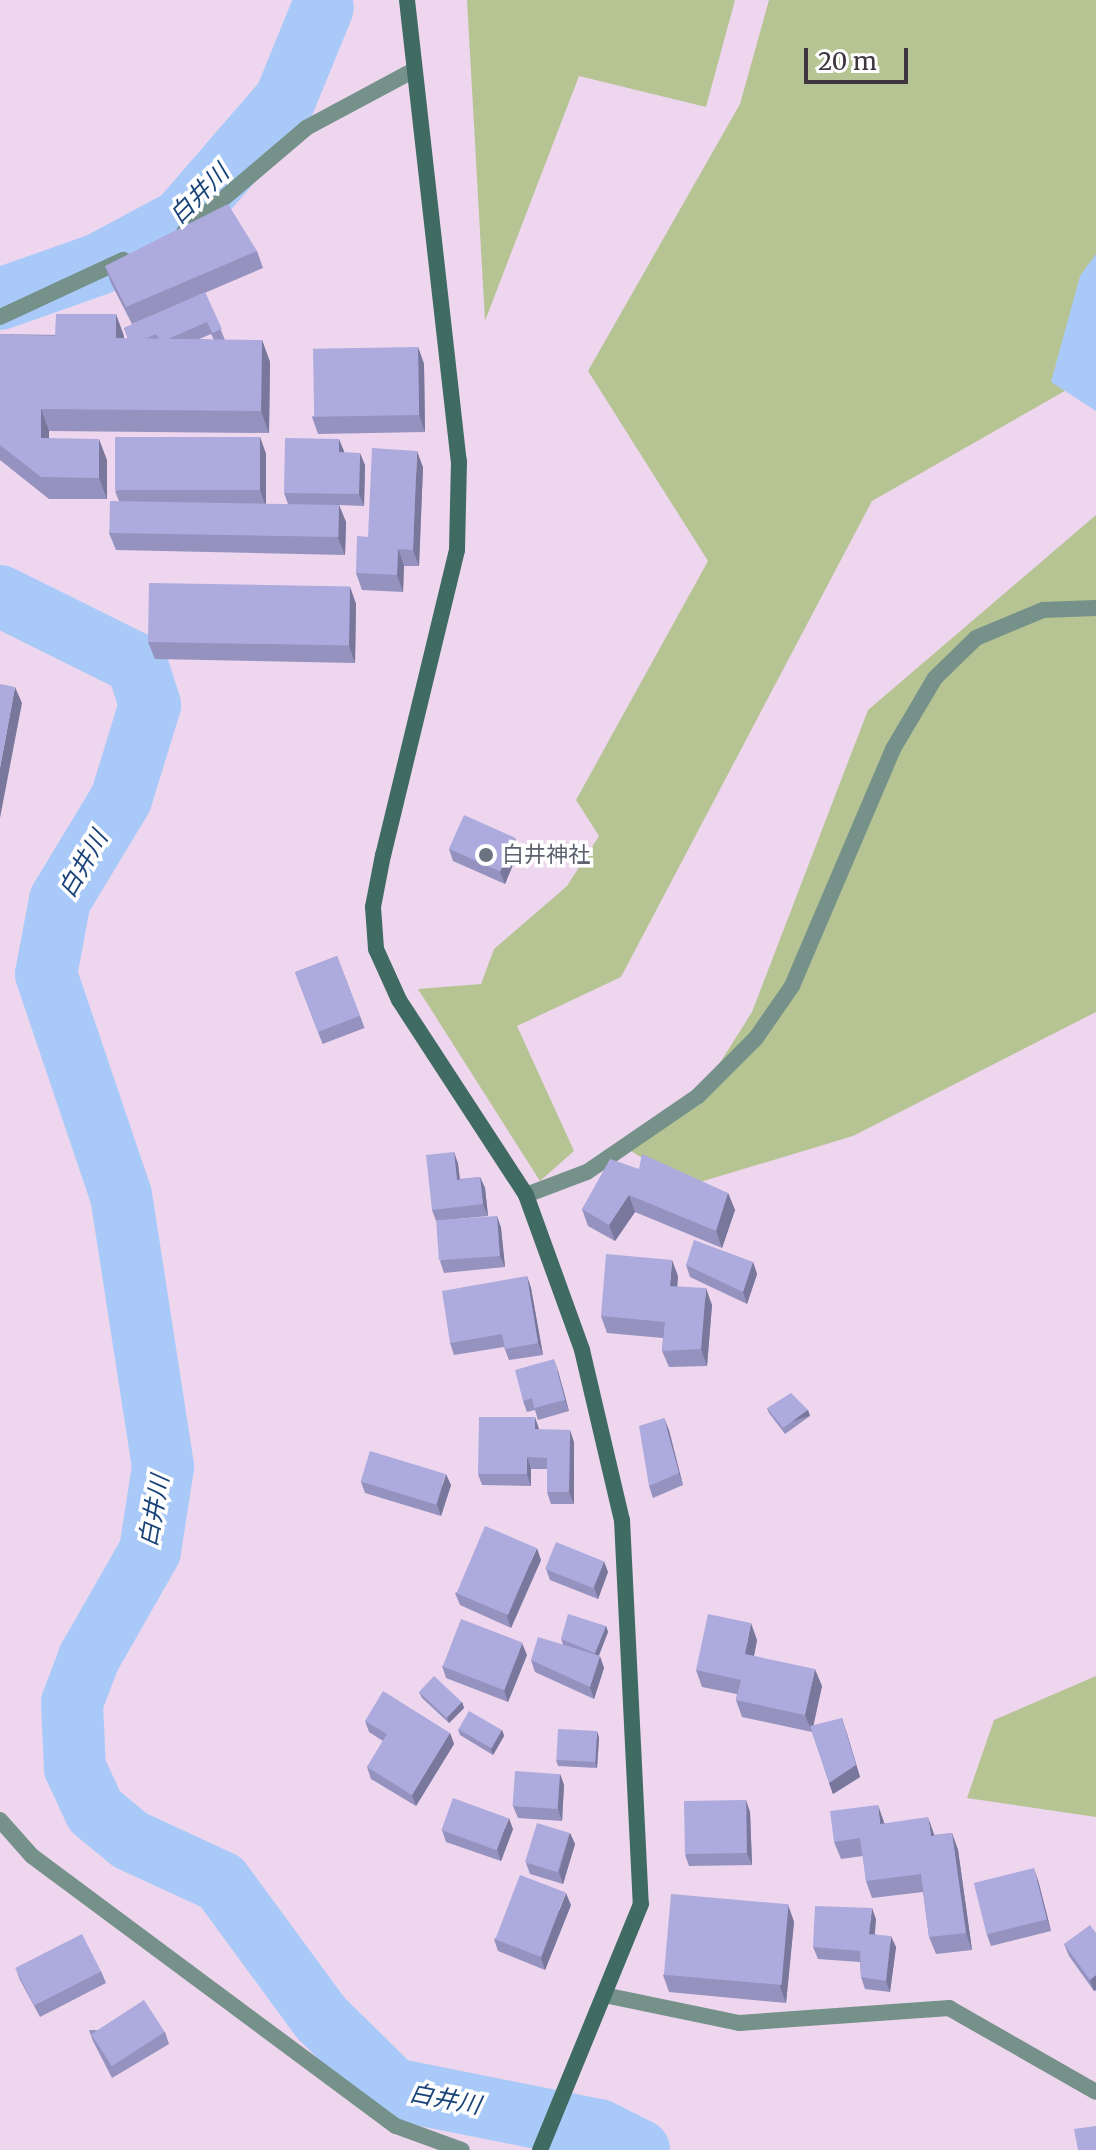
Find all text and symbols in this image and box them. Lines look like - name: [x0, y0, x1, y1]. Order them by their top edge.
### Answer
- scale bar: [808, 32, 912, 82]
- text: 20 m: [818, 46, 877, 77]
- water label: 白井川: [163, 158, 235, 230]
- water label: 白井川: [53, 826, 113, 902]
- place label: 白井神社: [502, 842, 590, 868]
- marker: 白井神社: [477, 846, 495, 864]
- water label: 白井川: [134, 1473, 174, 1549]
- water label: 白井川: [407, 2078, 483, 2120]

